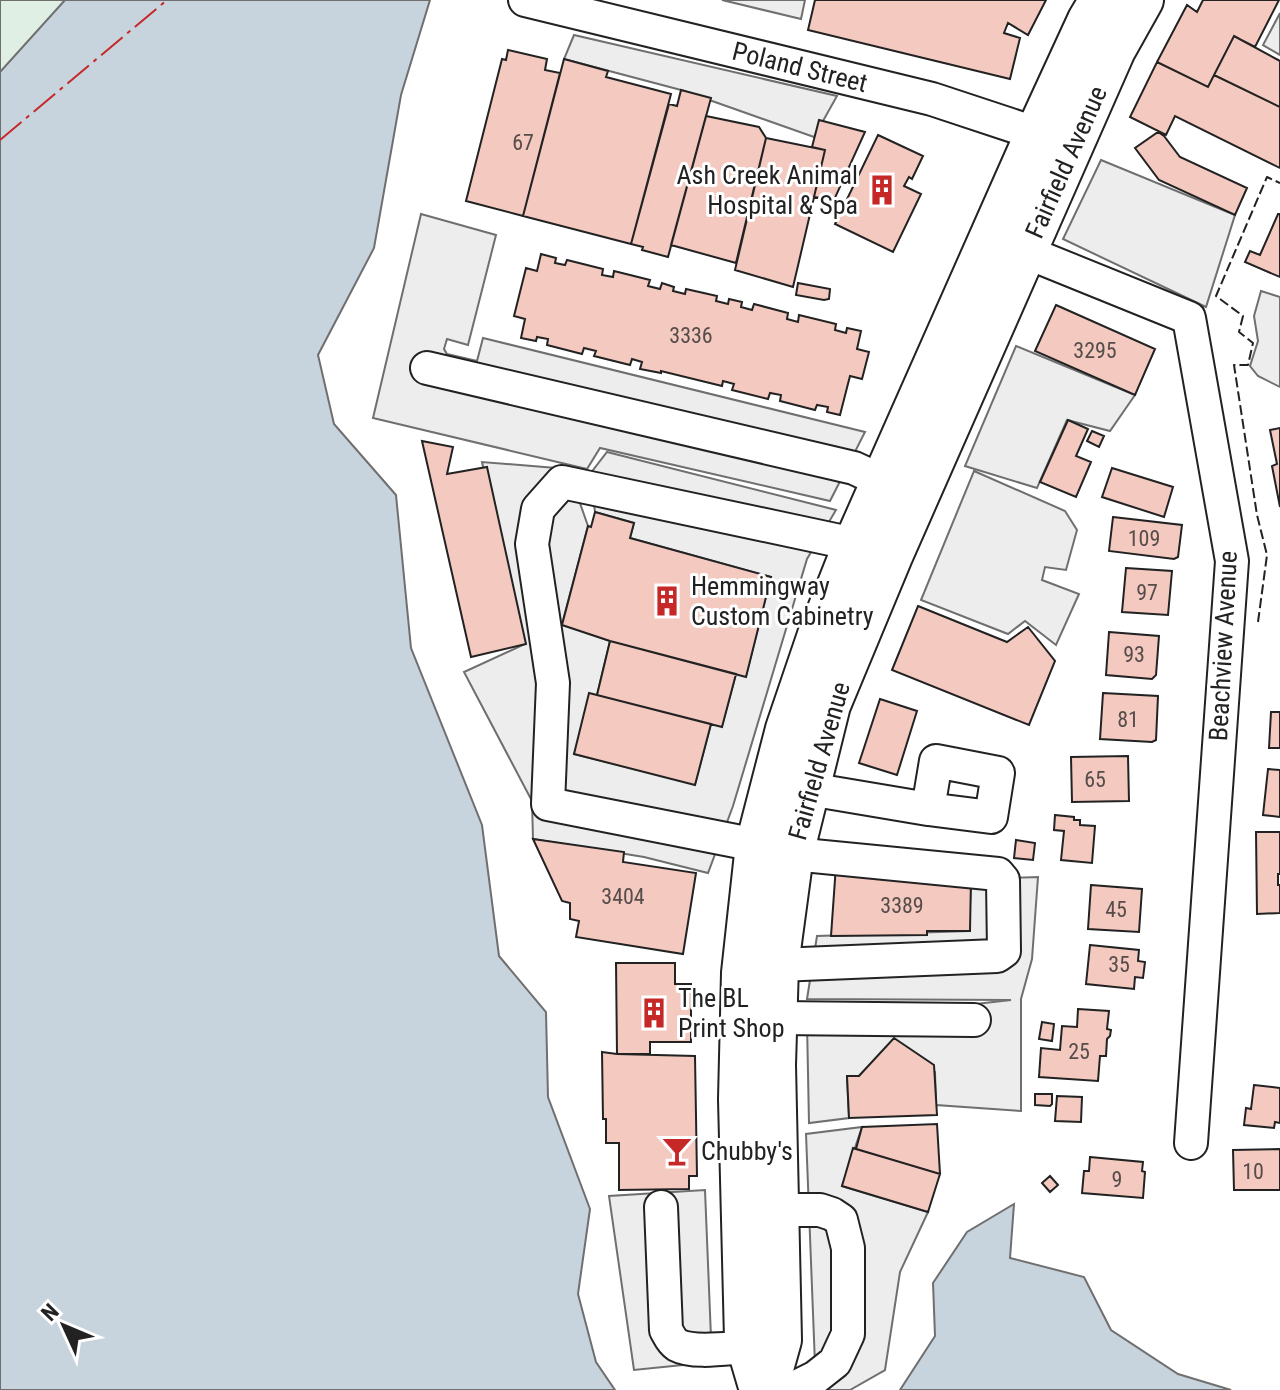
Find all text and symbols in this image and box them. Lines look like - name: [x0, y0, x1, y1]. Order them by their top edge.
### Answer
- street label: Poland Street: [729, 36, 871, 98]
- street label: Fairfield Avenue: [1019, 81, 1113, 243]
- house number: 67: [512, 130, 534, 155]
- place label: Ash Creek Animal Hospital & Spa: [677, 160, 858, 220]
- building icon: Ash Creek Animal Hospital & Spa: [865, 173, 899, 207]
- house number: 3336: [669, 323, 713, 348]
- house number: 3295: [1073, 338, 1117, 363]
- house number: 109: [1128, 526, 1160, 551]
- street label: Beachview Avenue: [1203, 550, 1243, 742]
- place label: Hemmingway Custom Cabinetry: [691, 571, 874, 631]
- house number: 97: [1136, 580, 1158, 605]
- building icon: Hemmingway Custom Cabinetry: [650, 584, 684, 618]
- house number: 93: [1123, 642, 1145, 667]
- street label: Fairfield Avenue: [782, 679, 856, 843]
- house number: 81: [1117, 707, 1139, 732]
- house number: 65: [1084, 767, 1106, 792]
- house number: 3404: [601, 884, 645, 909]
- house number: 3389: [880, 893, 924, 918]
- house number: 45: [1105, 897, 1127, 922]
- house number: 35: [1108, 952, 1130, 977]
- place label: The BL Print Shop: [678, 983, 784, 1043]
- building icon: The BL Print Shop: [637, 996, 671, 1030]
- house number: 25: [1068, 1039, 1090, 1064]
- bar icon: Chubby's: [660, 1134, 694, 1168]
- place label: Chubby's: [701, 1136, 793, 1166]
- house number: 10: [1242, 1159, 1264, 1184]
- house number: 9: [1112, 1167, 1122, 1192]
- north arrow: [24, 1286, 104, 1366]
- text: N: [36, 1299, 64, 1326]

